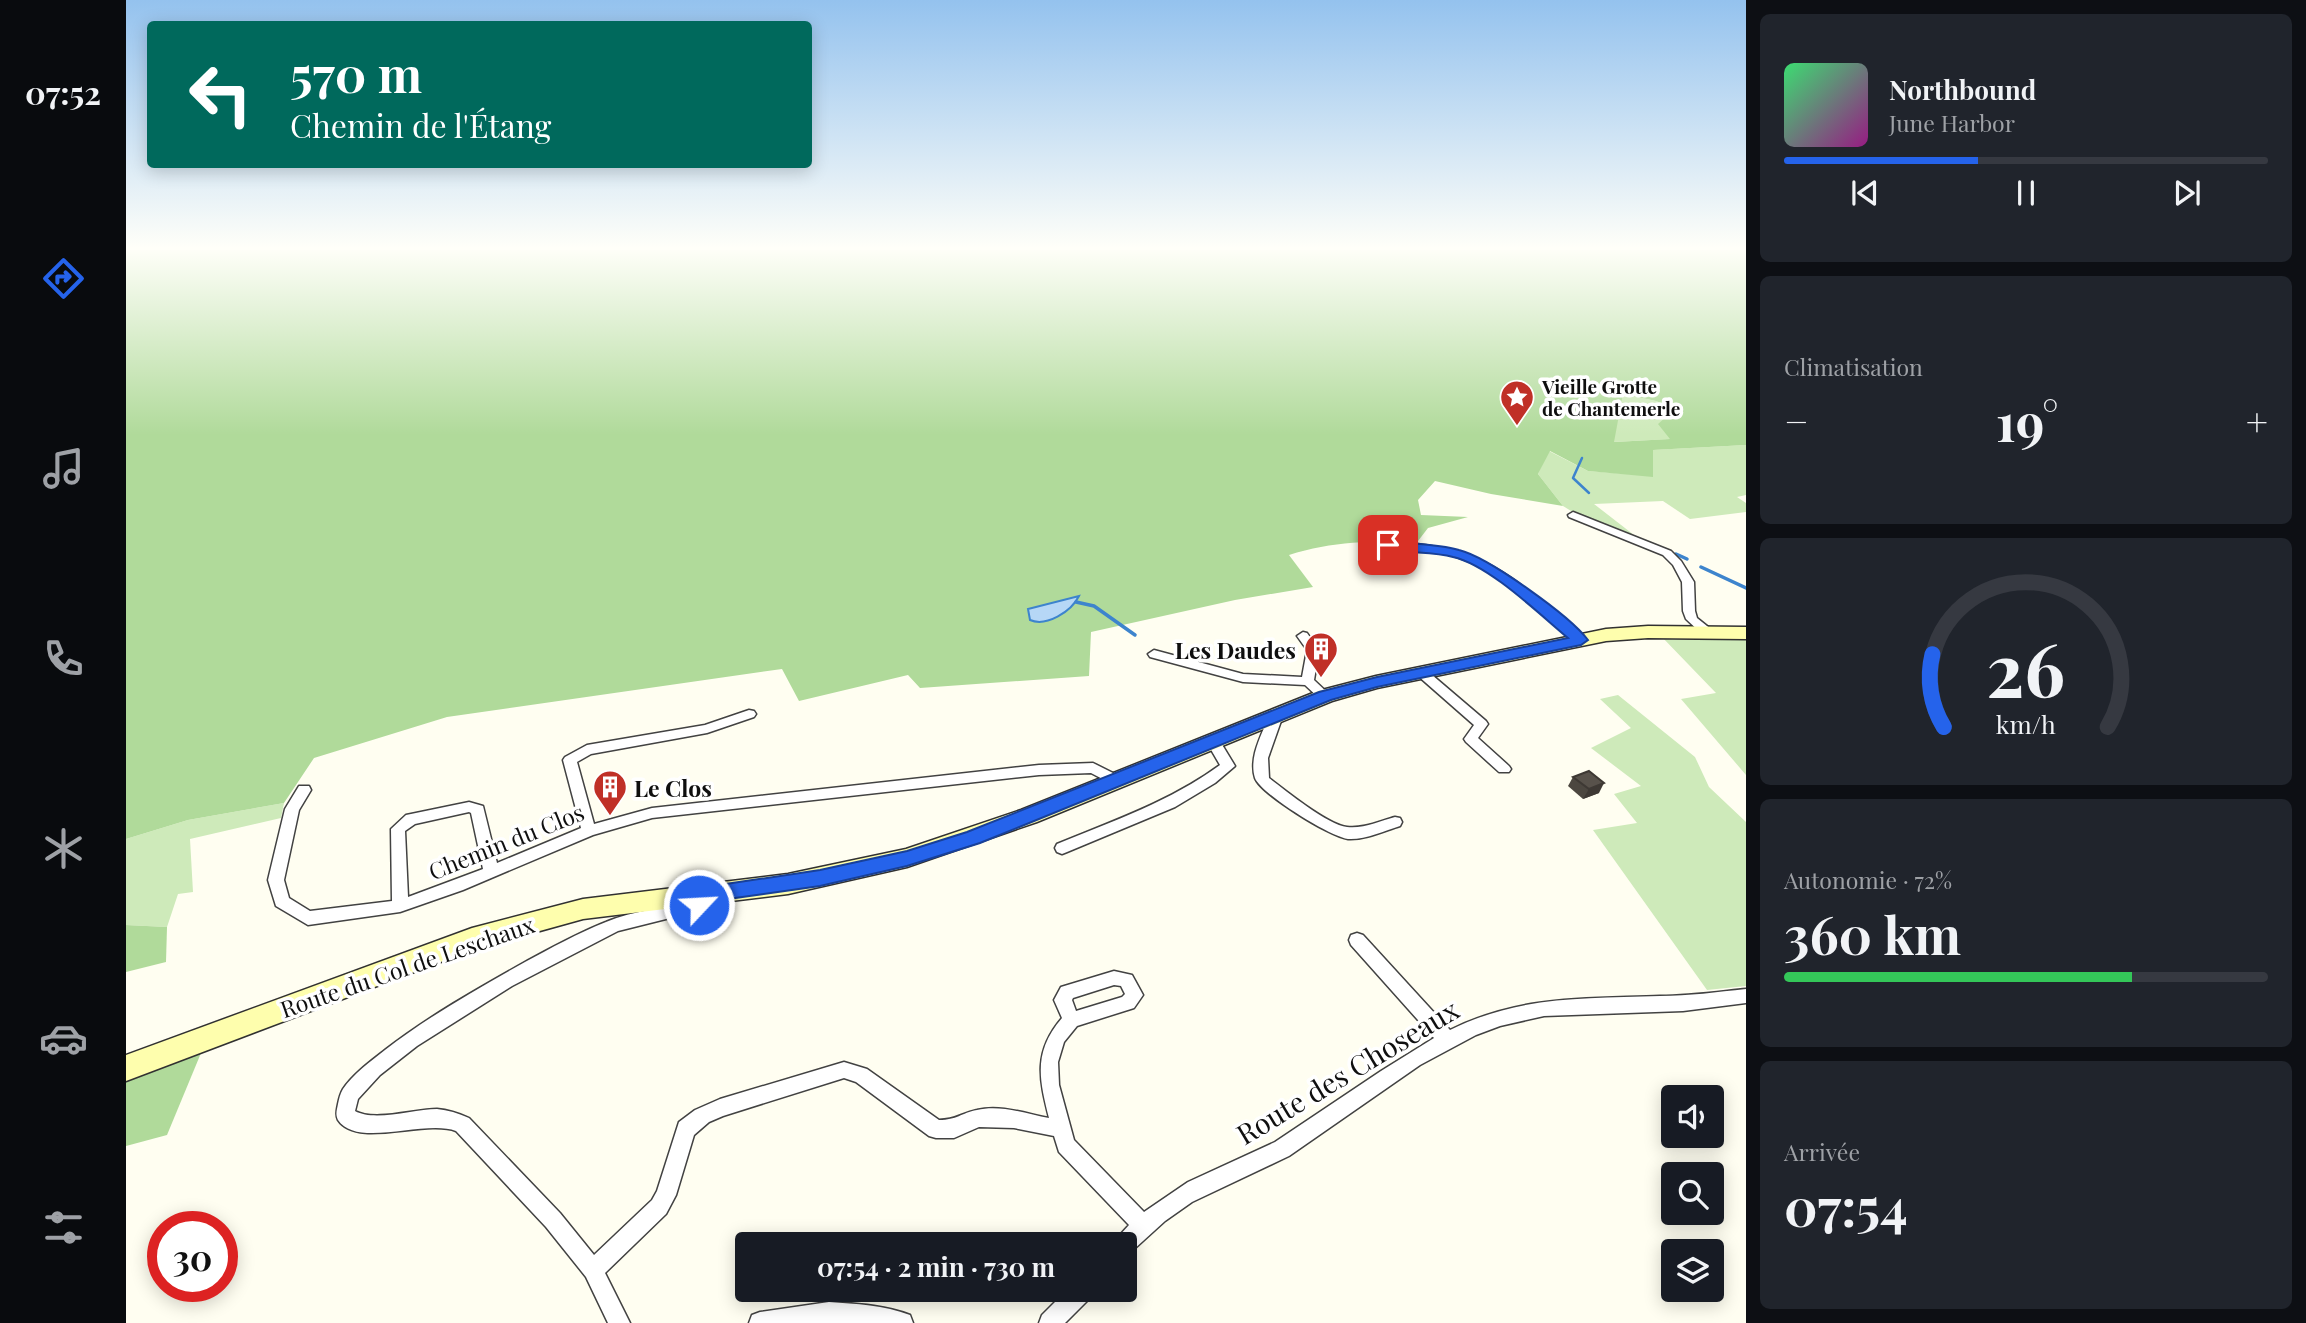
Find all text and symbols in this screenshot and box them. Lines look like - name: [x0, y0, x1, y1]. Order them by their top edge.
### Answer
- text: 570 m: [290, 40, 422, 105]
- icon: left: [175, 49, 266, 140]
- text: 07:52: [25, 70, 101, 113]
- text: Northbound: [1889, 72, 2036, 107]
- text: Chemin de l'Étang: [290, 103, 551, 146]
- text: June Harbor: [1889, 107, 2015, 138]
- icon: previous: [1846, 174, 1884, 212]
- icon: pause: [2007, 174, 2045, 212]
- icon: next: [2168, 174, 2206, 212]
- icon: directions: [39, 254, 88, 303]
- text: Climatisation: [1784, 351, 1923, 382]
- place label: Vieille Grotte de Chantemerle: [1541, 373, 1680, 421]
- place icon: Vieille Grotte de Chantemerle: [1498, 378, 1536, 427]
- text: 19°: [1996, 386, 2059, 455]
- text: −: [1784, 395, 1809, 446]
- text: +: [2246, 395, 2268, 446]
- icon: music: [39, 444, 88, 493]
- pin: [1358, 515, 1418, 575]
- icon: arrive: [1369, 526, 1407, 564]
- text: 26: [1987, 619, 2065, 716]
- building icon: Les Daudes: [1302, 630, 1340, 679]
- icon: phone: [39, 634, 88, 683]
- place label: Les Daudes: [1175, 634, 1296, 665]
- text: km/h: [1996, 707, 2056, 740]
- building icon: Le Clos: [591, 768, 629, 817]
- place label: Le Clos: [634, 772, 712, 803]
- street label: Chemin du Clos: [424, 796, 588, 886]
- icon: climate: [39, 824, 88, 873]
- text: Autonomie · 72%: [1784, 864, 1952, 895]
- position arrow: [662, 868, 736, 942]
- text: 360 km: [1784, 899, 1961, 968]
- street label: Route du Col de Leschaux: [276, 908, 538, 1024]
- street label: Route des Choseaux: [1229, 990, 1465, 1152]
- icon: car: [39, 1014, 88, 1063]
- map controls: [1661, 1085, 1724, 1302]
- button: sound: [1661, 1085, 1724, 1148]
- text: Arrivée: [1784, 1136, 1860, 1167]
- button: search: [1661, 1162, 1724, 1225]
- text: 07:54: [1784, 1171, 1908, 1240]
- icon: filters: [39, 1203, 88, 1252]
- speed limit sign: 30: [147, 1211, 238, 1302]
- button: layers: [1661, 1239, 1724, 1302]
- text: 07:54 · 2 min · 730 m: [817, 1249, 1055, 1284]

